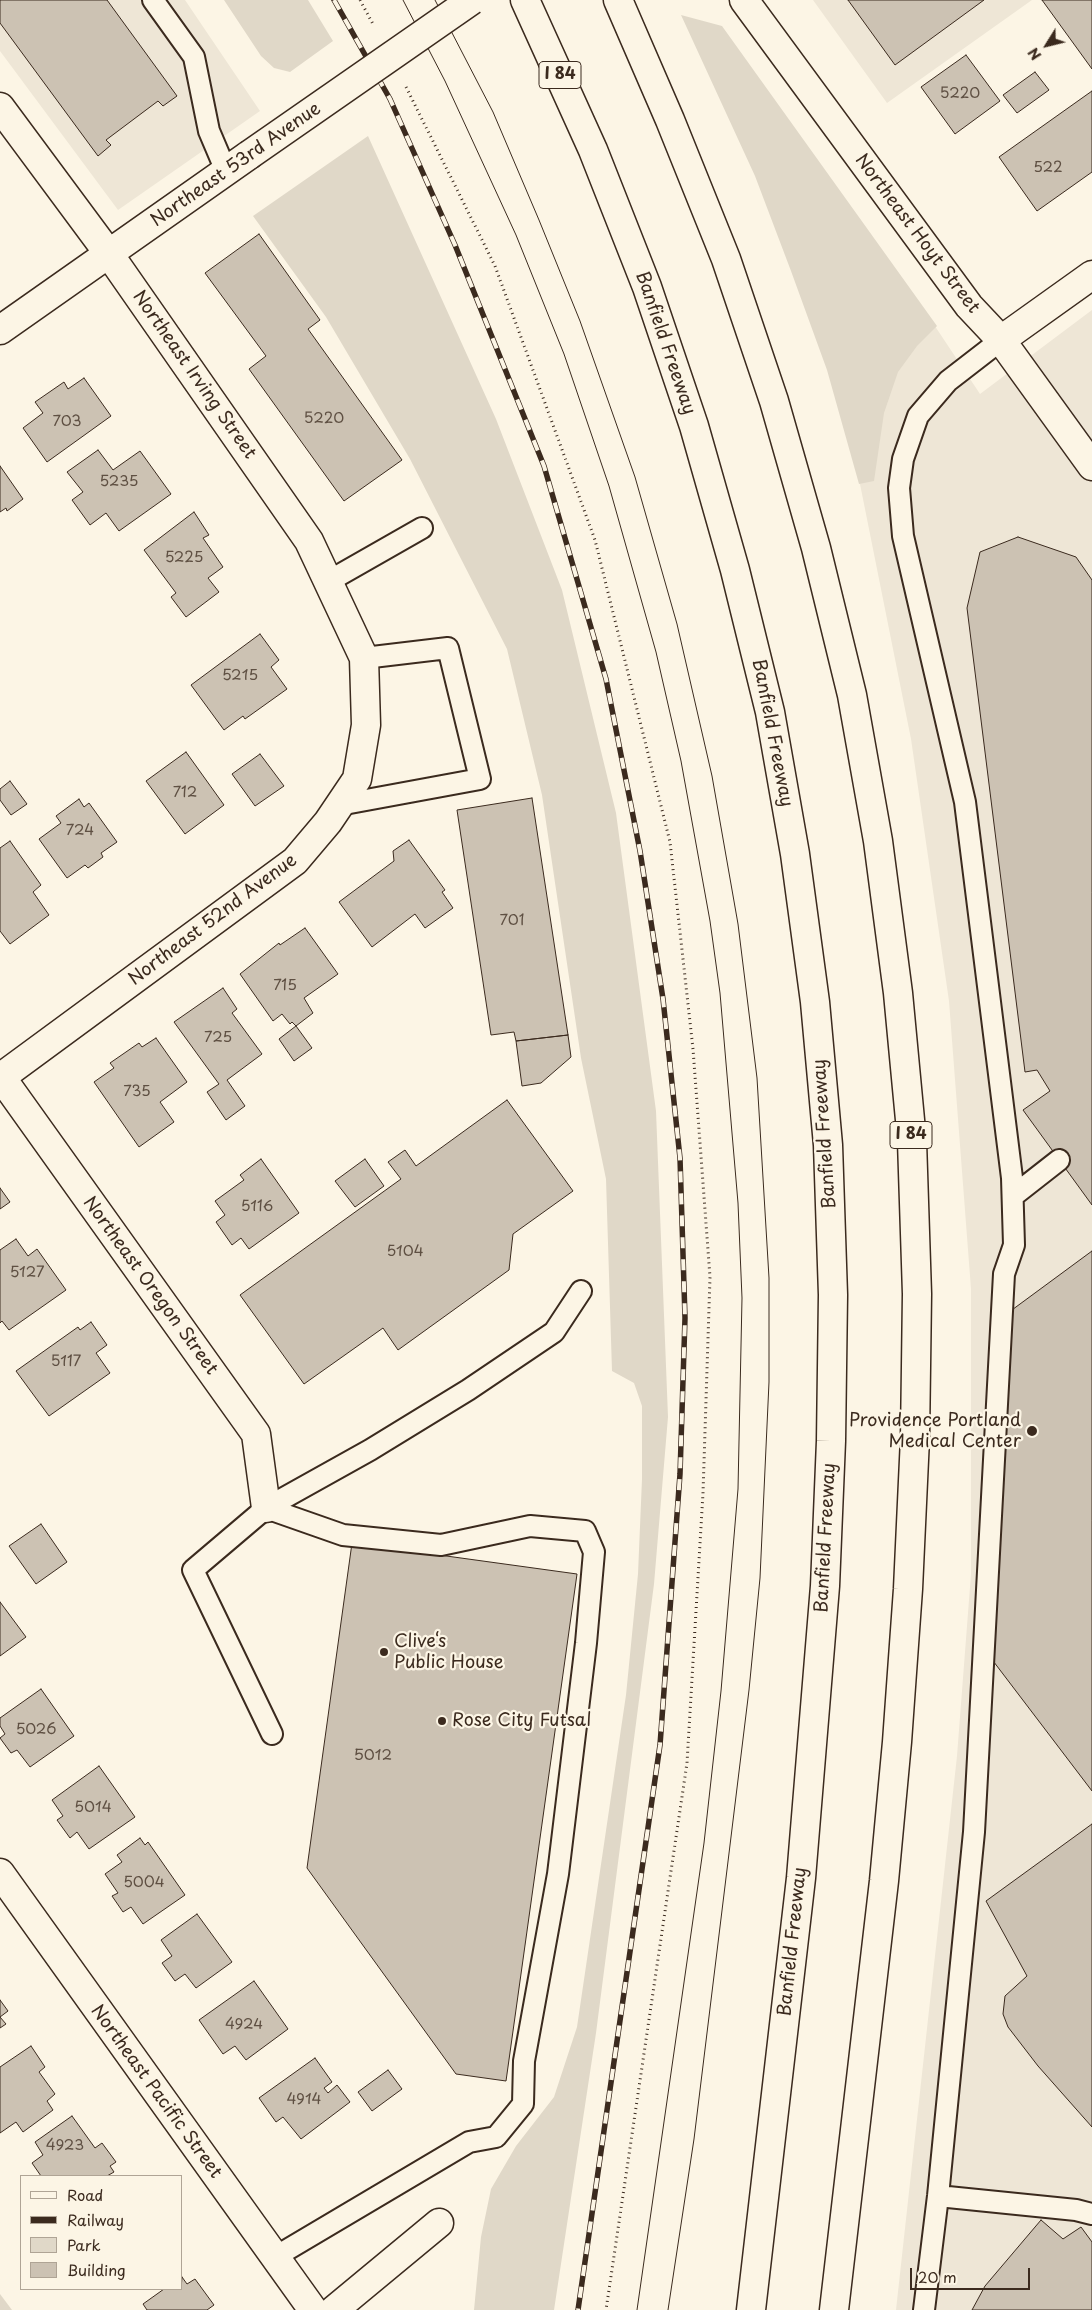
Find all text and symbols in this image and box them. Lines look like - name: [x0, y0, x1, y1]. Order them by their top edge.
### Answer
- north arrow: [1022, 20, 1072, 70]
- text: N: [1023, 43, 1046, 65]
- road number: I 84: [539, 62, 581, 88]
- house number: 5220: [940, 85, 980, 103]
- street label: Northeast 53rd Avenue: [147, 98, 325, 232]
- street label: Northeast Hoyt Street: [850, 150, 984, 318]
- house number: 522: [1033, 159, 1063, 177]
- street label: Banfield Freeway: [630, 269, 700, 417]
- street label: Northeast Irving Street: [128, 287, 260, 463]
- house number: 5220: [304, 410, 344, 428]
- house number: 703: [52, 413, 82, 431]
- house number: 5235: [100, 473, 138, 491]
- house number: 5225: [165, 549, 203, 567]
- street label: Banfield Freeway: [747, 657, 797, 809]
- house number: 5215: [222, 667, 258, 685]
- house number: 712: [173, 784, 197, 802]
- house number: 724: [66, 822, 94, 840]
- street label: Northeast 52nd Avenue: [125, 850, 301, 990]
- house number: 701: [500, 912, 524, 930]
- house number: 715: [273, 977, 297, 995]
- house number: 725: [204, 1029, 232, 1047]
- street label: Banfield Freeway: [809, 1058, 841, 1210]
- house number: 735: [123, 1083, 151, 1101]
- road number: I 84: [890, 1122, 932, 1148]
- street label: Northeast Oregon Street: [78, 1193, 222, 1379]
- house number: 5116: [241, 1198, 273, 1216]
- house number: 5104: [386, 1243, 424, 1261]
- house number: 5127: [10, 1264, 44, 1282]
- house number: 5117: [51, 1353, 81, 1371]
- place label: Providence Portland Medical Center: [849, 1410, 1021, 1452]
- marker: Providence Portland Medical Center: [1025, 1424, 1039, 1438]
- street label: Banfield Freeway: [811, 1463, 841, 1613]
- place label: Clive‘s Public House: [394, 1631, 504, 1674]
- marker: Clive‘s Public House: [378, 1646, 390, 1658]
- place label: Rose City Futsal: [452, 1710, 591, 1732]
- marker: Rose City Futsal: [436, 1715, 448, 1727]
- house number: 5026: [16, 1721, 56, 1739]
- house number: 5012: [354, 1747, 392, 1765]
- house number: 5014: [74, 1799, 112, 1817]
- street label: Banfield Freeway: [774, 1866, 812, 2018]
- house number: 5004: [123, 1874, 165, 1892]
- street label: Northeast Pacific Street: [86, 2001, 226, 2183]
- house number: 4924: [225, 2016, 263, 2034]
- house number: 4914: [286, 2091, 322, 2109]
- house number: 4923: [46, 2137, 84, 2155]
- legend: [20, 2175, 182, 2290]
- text: Road: [67, 2183, 103, 2206]
- text: Railway: [67, 2208, 124, 2231]
- text: Park: [67, 2233, 101, 2256]
- text: Building: [67, 2258, 126, 2281]
- scale bar: [912, 2258, 1032, 2290]
- text: 20 m: [918, 2265, 957, 2288]

